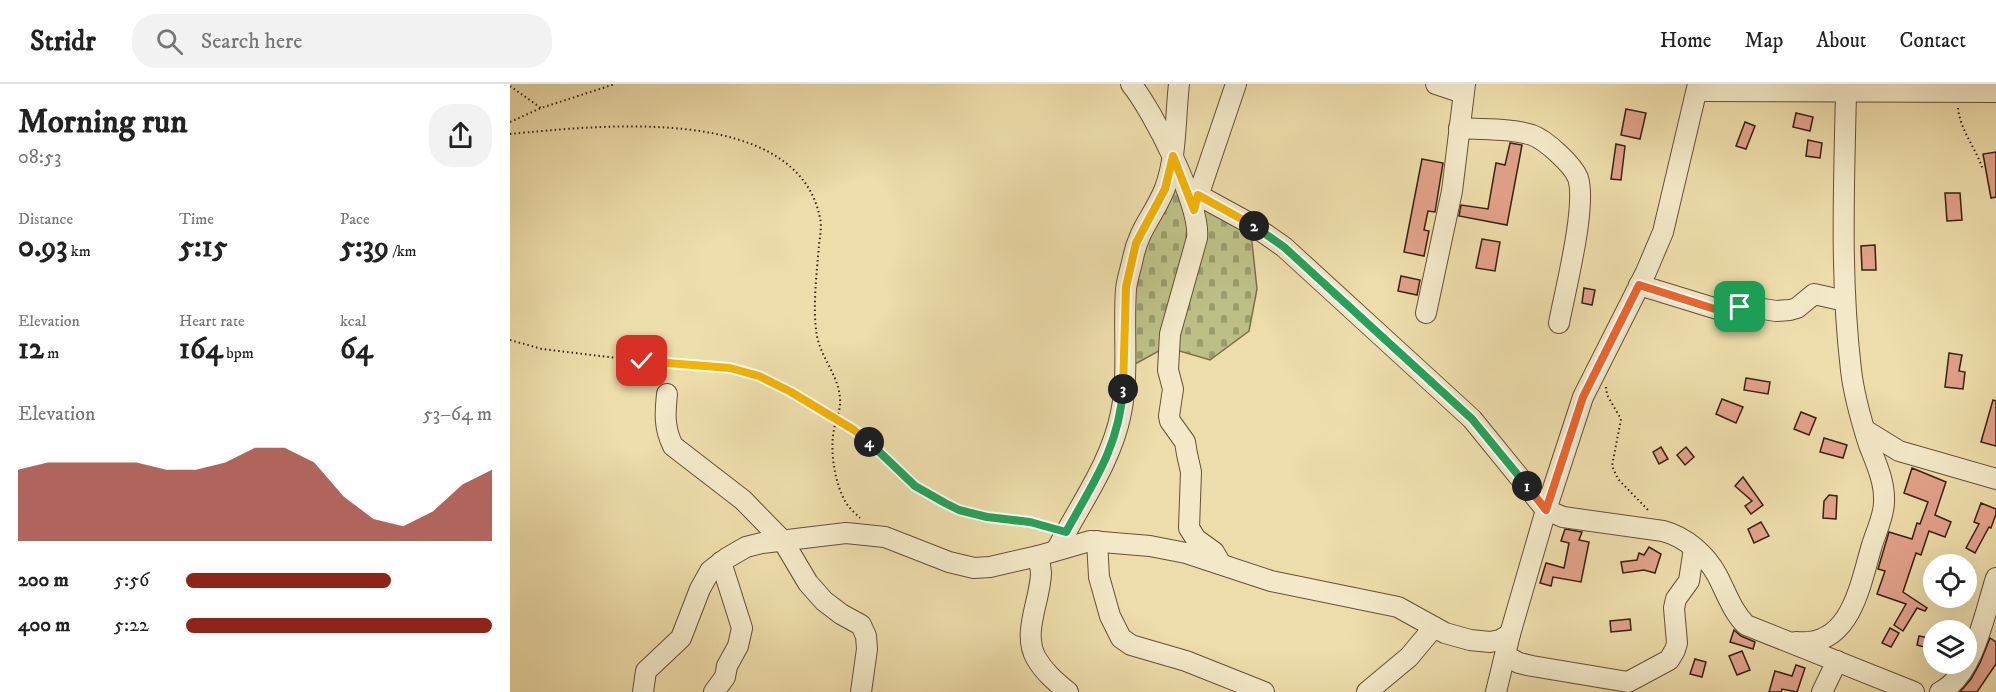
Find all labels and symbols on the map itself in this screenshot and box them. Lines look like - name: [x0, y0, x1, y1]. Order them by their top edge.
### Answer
- pin: 2: [1239, 211, 1269, 241]
- pin: [1714, 281, 1765, 332]
- pin: [616, 335, 667, 386]
- pin: 3: [1108, 374, 1138, 404]
- pin: 4: [854, 427, 884, 457]
- pin: 1: [1512, 471, 1542, 501]

